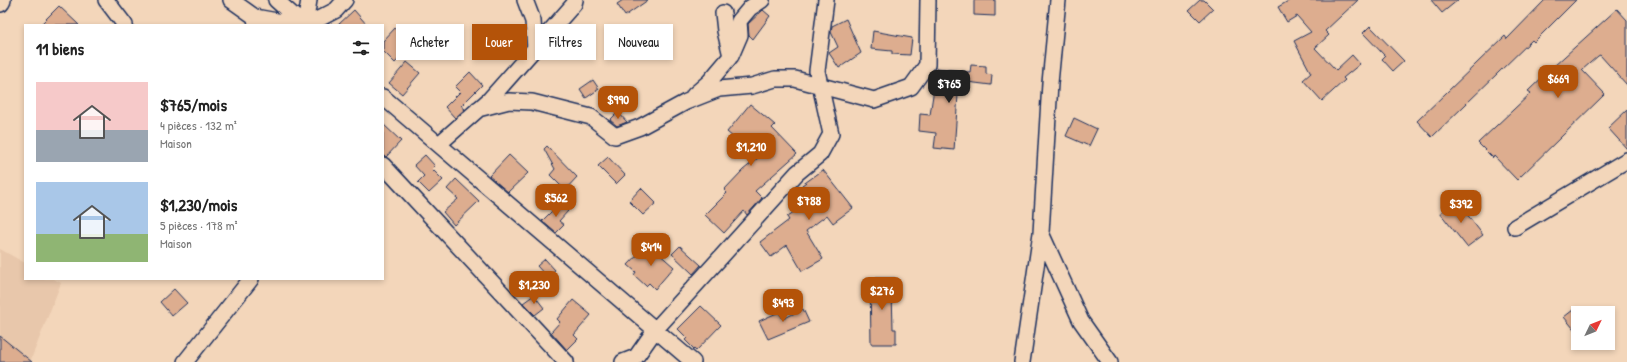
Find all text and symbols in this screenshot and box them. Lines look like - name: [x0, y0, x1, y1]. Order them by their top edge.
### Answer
- chip: Acheter: [396, 24, 464, 60]
- chip: Louer: [472, 24, 527, 60]
- chip: Filtres: [535, 24, 596, 60]
- chip: Nouveau: [604, 24, 673, 60]
- text: 11 biens: [36, 37, 84, 60]
- icon: filters: [350, 37, 372, 59]
- pin: $669: [1534, 65, 1582, 99]
- text: $669: [1547, 69, 1569, 87]
- pin: $765: [925, 70, 973, 104]
- text: $765: [937, 74, 961, 92]
- pin: $990: [594, 86, 642, 120]
- text: $990: [607, 90, 629, 108]
- text: $765/mois: [160, 93, 227, 116]
- icon: home: [68, 98, 116, 146]
- text: 4 pièces · 132 m²: [160, 116, 237, 134]
- pin: $1,210: [718, 133, 784, 167]
- text: Maison: [160, 134, 192, 152]
- text: $1,210: [736, 137, 766, 155]
- pin: $562: [532, 184, 580, 218]
- pin: $788: [785, 187, 833, 221]
- text: $562: [544, 188, 568, 206]
- pin: $392: [1437, 190, 1485, 224]
- text: $788: [797, 191, 821, 209]
- text: $1,230/mois: [160, 193, 237, 216]
- text: $392: [1449, 194, 1473, 212]
- icon: home: [68, 198, 116, 246]
- text: 5 pièces · 178 m²: [160, 216, 238, 234]
- pin: $414: [627, 233, 675, 267]
- text: Maison: [160, 234, 192, 252]
- text: $414: [640, 237, 662, 255]
- pin: $1,230: [501, 271, 567, 305]
- text: $1,230: [518, 275, 550, 293]
- pin: $276: [858, 277, 906, 311]
- text: $276: [870, 281, 894, 299]
- pin: $493: [759, 289, 807, 323]
- text: $493: [772, 293, 794, 311]
- north arrow: [1571, 306, 1615, 350]
- map controls: [1571, 306, 1615, 350]

